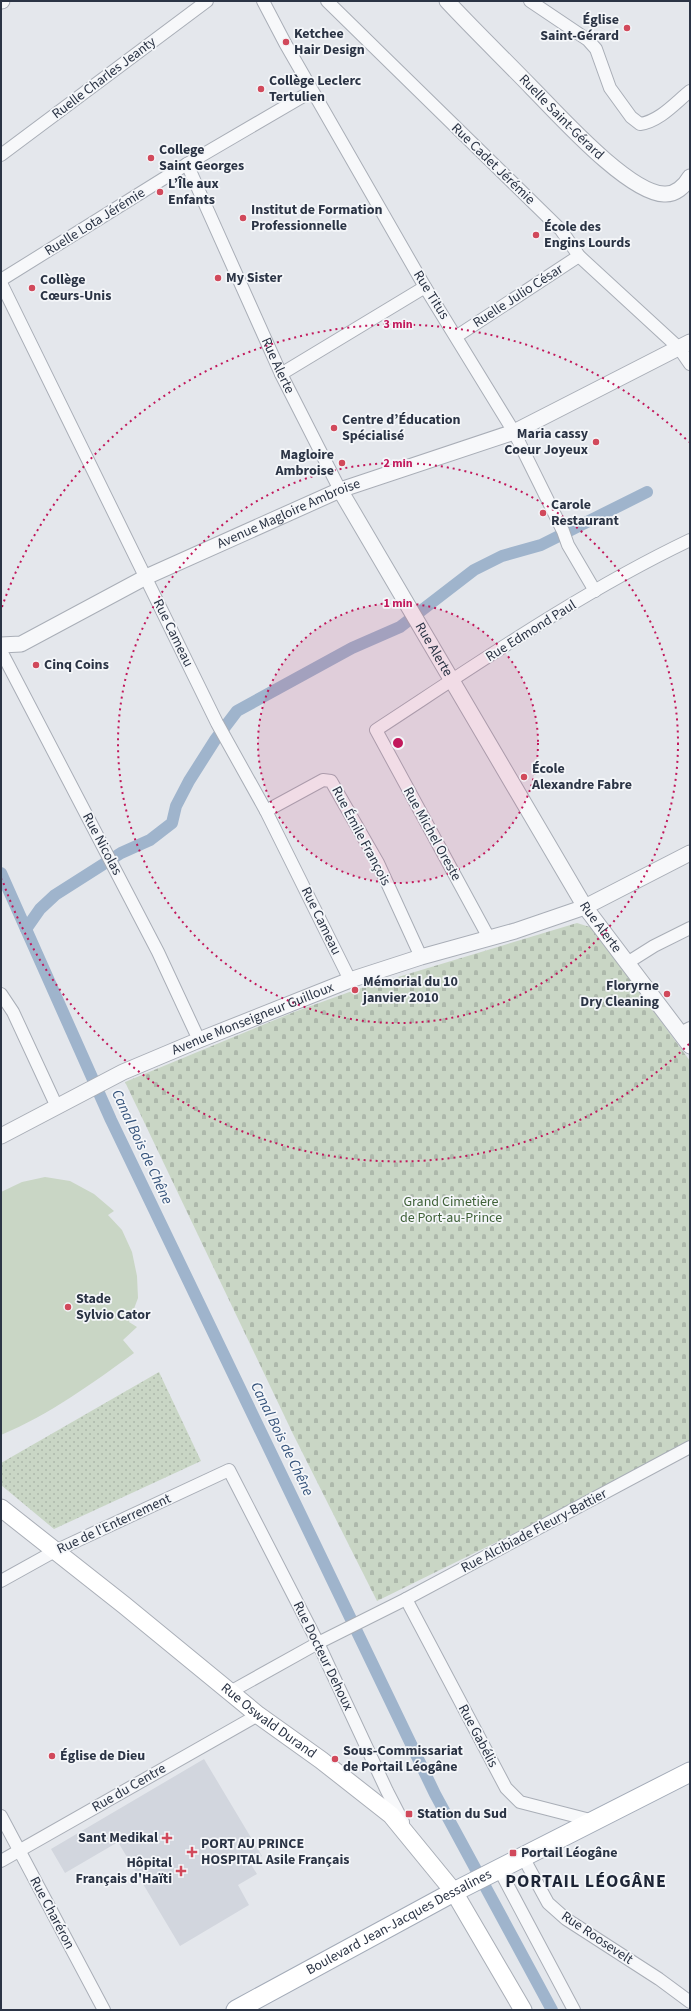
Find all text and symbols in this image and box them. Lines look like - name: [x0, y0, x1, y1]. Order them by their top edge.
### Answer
- place label: Église Saint-Gérard: [540, 10, 619, 46]
- marker: Église Saint-Gérard: [622, 23, 632, 33]
- place label: Ketchee Hair Design: [294, 24, 365, 60]
- street label: Ruelle Charles Jeanty: [48, 32, 161, 124]
- marker: Ketchee Hair Design: [281, 37, 291, 47]
- street label: Ruelle Saint-Gérard: [514, 70, 608, 165]
- place label: Collège Leclerc Tertulien: [269, 71, 362, 107]
- marker: Collège Leclerc Tertulien: [256, 84, 266, 94]
- street label: Rue Cadet Jérémie: [447, 119, 539, 209]
- place label: College Saint Georges: [159, 140, 244, 176]
- marker: College Saint Georges: [146, 153, 156, 163]
- place label: L’Île aux Enfants: [168, 174, 219, 210]
- street label: Ruelle Lota Jérémie: [41, 183, 149, 261]
- marker: L’Île aux Enfants: [155, 187, 165, 197]
- place label: Institut de Formation Professionnelle: [251, 200, 382, 236]
- marker: Institut de Formation Professionnelle: [238, 213, 248, 223]
- place label: École des Engins Lourds: [544, 217, 630, 253]
- marker: École des Engins Lourds: [531, 230, 541, 240]
- street label: Ruelle Julio César: [469, 259, 567, 333]
- street label: Rue Titus: [408, 267, 454, 324]
- place label: My Sister: [226, 268, 283, 288]
- place label: Collège Cœurs-Unis: [40, 270, 111, 306]
- marker: My Sister: [213, 273, 223, 283]
- marker: Collège Cœurs-Unis: [27, 283, 37, 293]
- text: 3 min: [383, 316, 413, 333]
- street label: Rue Alerte: [256, 334, 299, 397]
- place label: Centre d’Éducation Spécialisé: [342, 410, 461, 446]
- marker: Centre d’Éducation Spécialisé: [329, 423, 339, 433]
- place label: Maria cassy Coeur Joyeux: [504, 424, 589, 460]
- marker: Maria cassy Coeur Joyeux: [591, 437, 601, 447]
- place label: Magloire Ambroise: [274, 445, 334, 481]
- text: 2 min: [383, 455, 413, 472]
- marker: Magloire Ambroise: [337, 458, 347, 468]
- street label: Avenue Magloire Ambroise: [214, 474, 363, 554]
- place label: Carole Restaurant: [551, 495, 620, 531]
- marker: Carole Restaurant: [538, 508, 548, 518]
- text: 1 min: [383, 595, 413, 612]
- street label: Rue Edmond Paul: [482, 595, 580, 667]
- street label: Rue Cameau: [148, 596, 198, 670]
- street label: Rue Alerte: [410, 619, 458, 680]
- place label: Cinq Coins: [44, 655, 109, 675]
- marker: Cinq Coins: [31, 660, 41, 670]
- centre of rings: [391, 736, 405, 750]
- place label: École Alexandre Fabre: [531, 759, 632, 795]
- marker: École Alexandre Fabre: [519, 772, 529, 782]
- street label: Rue Émile François: [326, 783, 396, 889]
- street label: Rue Michel Oreste: [398, 784, 466, 885]
- street label: Rue Nicolas: [77, 809, 127, 879]
- street label: Rue Cameau: [296, 884, 346, 958]
- street label: Rue Alerte: [574, 898, 626, 957]
- place label: Mémorial du 10 janvier 2010: [362, 972, 458, 1008]
- place label: Floryrne Dry Cleaning: [580, 976, 660, 1012]
- street label: Avenue Monseigneur Guilloux: [169, 977, 337, 1060]
- marker: Mémorial du 10 janvier 2010: [350, 985, 360, 995]
- marker: Floryrne Dry Cleaning: [662, 989, 672, 999]
- water label: Canal Bois de Chêne: [106, 1086, 178, 1208]
- park label: Grand Cimetière de Port-au-Prince: [400, 1192, 502, 1228]
- place label: Stade Sylvio Cator: [76, 1289, 151, 1325]
- marker: Stade Sylvio Cator: [63, 1302, 73, 1312]
- water label: Canal Bois de Chêne: [245, 1379, 319, 1499]
- street label: Rue Alcibiade Fleury-Battier: [457, 1484, 611, 1578]
- street label: Rue de l'Enterrement: [54, 1489, 175, 1559]
- street label: Rue Docteur Dehoux: [288, 1598, 358, 1715]
- street label: Rue Oswald Durand: [216, 1678, 320, 1764]
- street label: Rue Gabélis: [453, 1701, 503, 1771]
- place label: Sous-Commissariat de Portail Léogâne: [343, 1741, 464, 1777]
- place label: Église de Dieu: [60, 1746, 145, 1766]
- marker: Église de Dieu: [47, 1751, 57, 1761]
- marker: Sous-Commissariat de Portail Léogâne: [330, 1754, 340, 1764]
- street label: Rue du Centre: [88, 1759, 170, 1817]
- place label: Station du Sud: [417, 1804, 507, 1824]
- marker: Station du Sud: [404, 1809, 414, 1819]
- place label: Sant Medikal: [78, 1828, 158, 1848]
- marker: Sant Medikal: [161, 1832, 173, 1844]
- place label: PORT AU PRINCE HOSPITAL Asile Français: [201, 1834, 349, 1870]
- place label: Portail Léogâne: [521, 1843, 617, 1863]
- marker: PORT AU PRINCE HOSPITAL Asile Français: [186, 1846, 198, 1858]
- marker: Portail Léogâne: [508, 1848, 518, 1858]
- place label: Hôpital Français d'Haïti: [76, 1853, 172, 1889]
- street label: Boulevard Jean-Jacques Dessalines: [302, 1864, 495, 1980]
- marker: Hôpital Français d'Haïti: [175, 1865, 187, 1877]
- district label: PORTAIL LÉOGÂNE: [505, 1869, 667, 1894]
- street label: Rue Charéron: [24, 1873, 80, 1953]
- street label: Rue Roosevelt: [557, 1907, 637, 1970]

